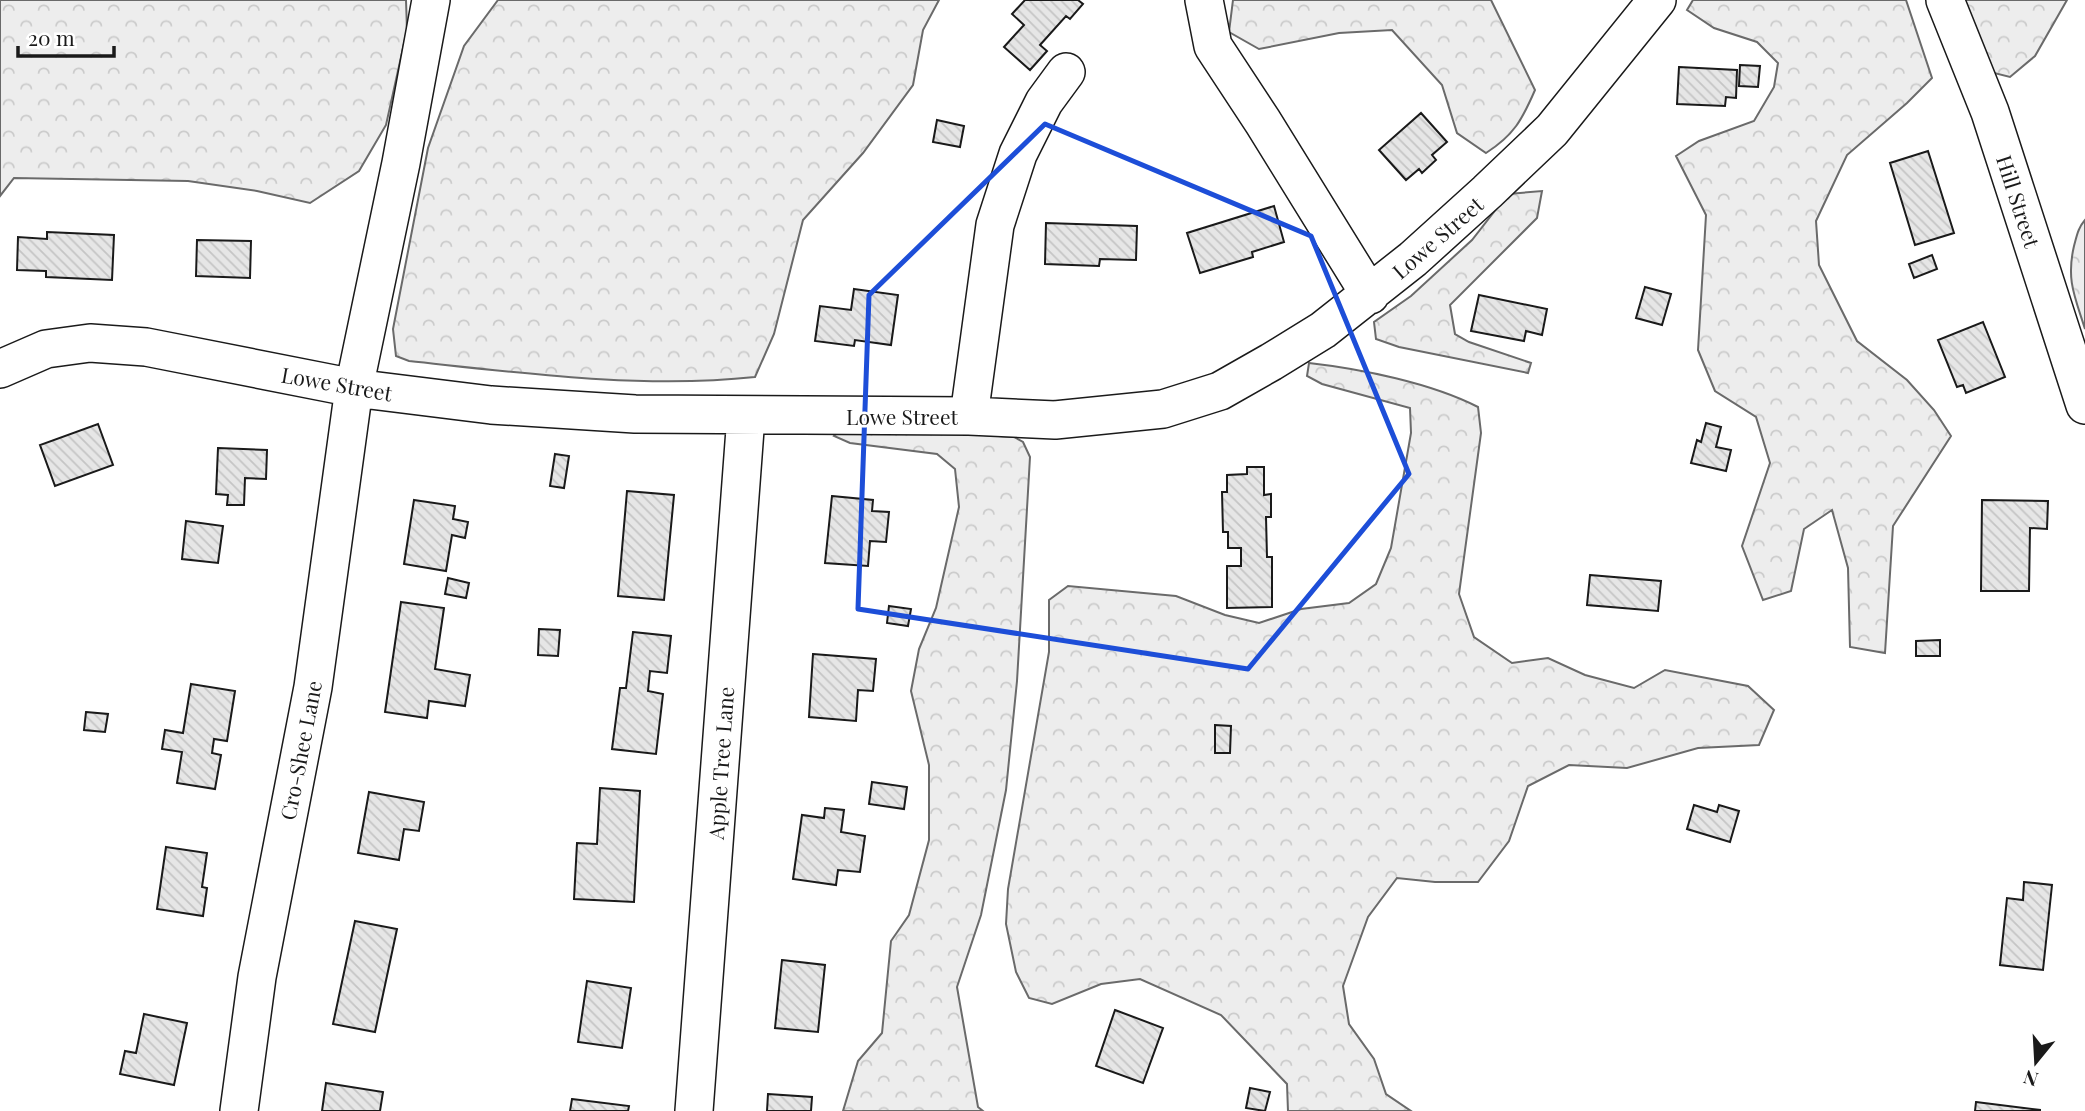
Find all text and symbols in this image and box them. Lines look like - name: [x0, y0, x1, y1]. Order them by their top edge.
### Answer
- scale bar: [18, 14, 114, 58]
- text: 20 m: [28, 23, 75, 51]
- street label: Hill Street: [1991, 151, 2047, 251]
- street label: Lowe Street: [1386, 189, 1489, 284]
- street label: Lowe Street: [279, 359, 395, 407]
- street label: Lowe Street: [846, 402, 959, 430]
- street label: Cro-Shee Lane: [273, 678, 327, 822]
- street label: Apple Tree Lane: [701, 686, 739, 841]
- north arrow: [2001, 1027, 2071, 1097]
- text: N: [2020, 1065, 2041, 1094]

